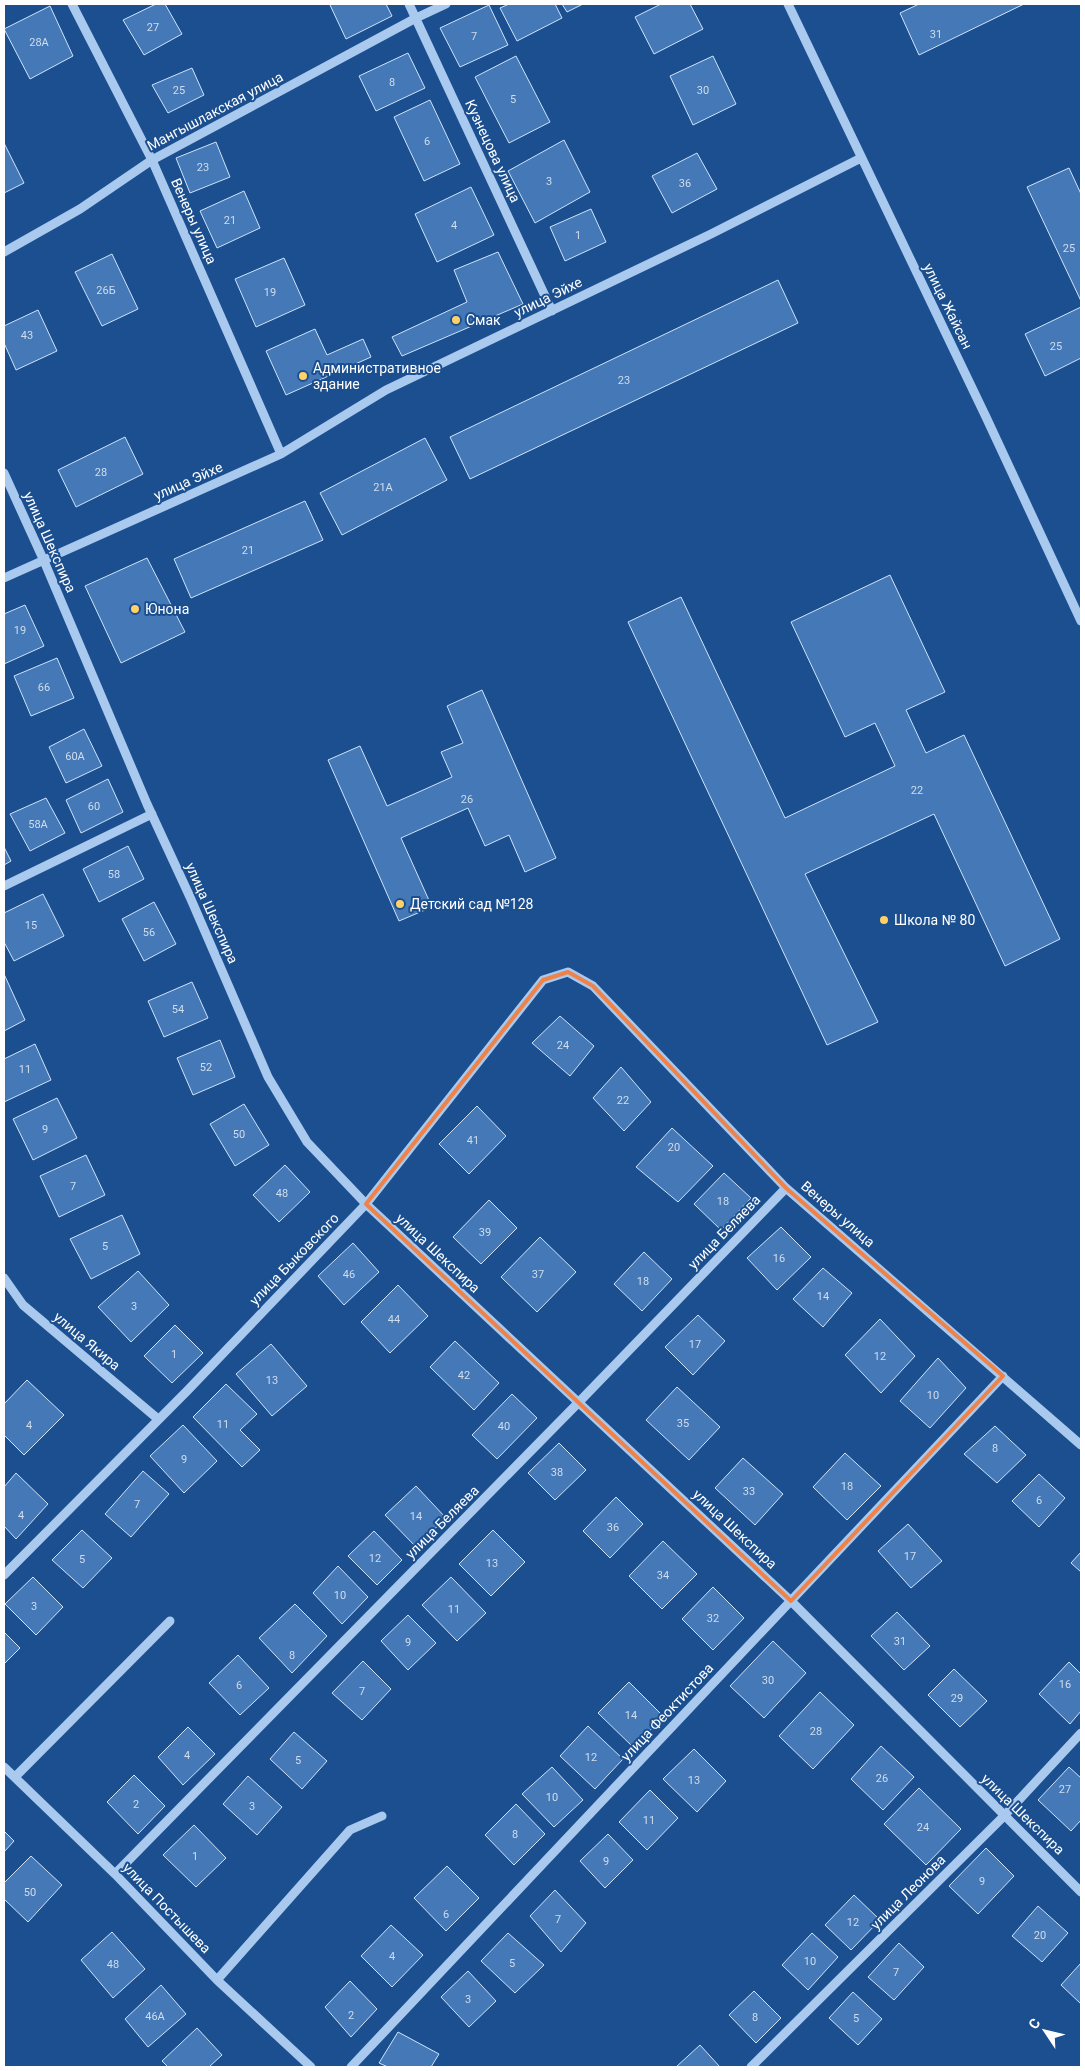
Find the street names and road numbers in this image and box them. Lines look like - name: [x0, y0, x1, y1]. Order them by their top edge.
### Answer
- street label: Мангышлакская улица: [144, 68, 286, 154]
- street label: Кузнецова улица: [462, 97, 524, 205]
- street label: Венеры улица: [168, 176, 220, 266]
- street label: улица Жайсан: [920, 261, 976, 351]
- street label: улица Эйхе: [511, 274, 585, 320]
- street label: улица Эйхе: [151, 459, 225, 503]
- street label: улица Шекспира: [21, 489, 79, 595]
- street label: улица Шекспира: [183, 860, 241, 966]
- street label: Венеры улица: [798, 1178, 878, 1250]
- street label: улица Беляева: [685, 1192, 763, 1272]
- street label: улица Быковского: [246, 1210, 342, 1308]
- street label: улица Шекспира: [393, 1210, 483, 1296]
- street label: улица Якира: [50, 1309, 124, 1373]
- street label: улица Беляева: [402, 1482, 482, 1562]
- street label: улица Шекспира: [690, 1486, 780, 1572]
- street label: улица Феоктистова: [618, 1660, 716, 1764]
- street label: улица Шекспира: [978, 1770, 1068, 1858]
- street label: улица Леонова: [867, 1851, 949, 1933]
- street label: улица Постышева: [120, 1860, 214, 1956]

